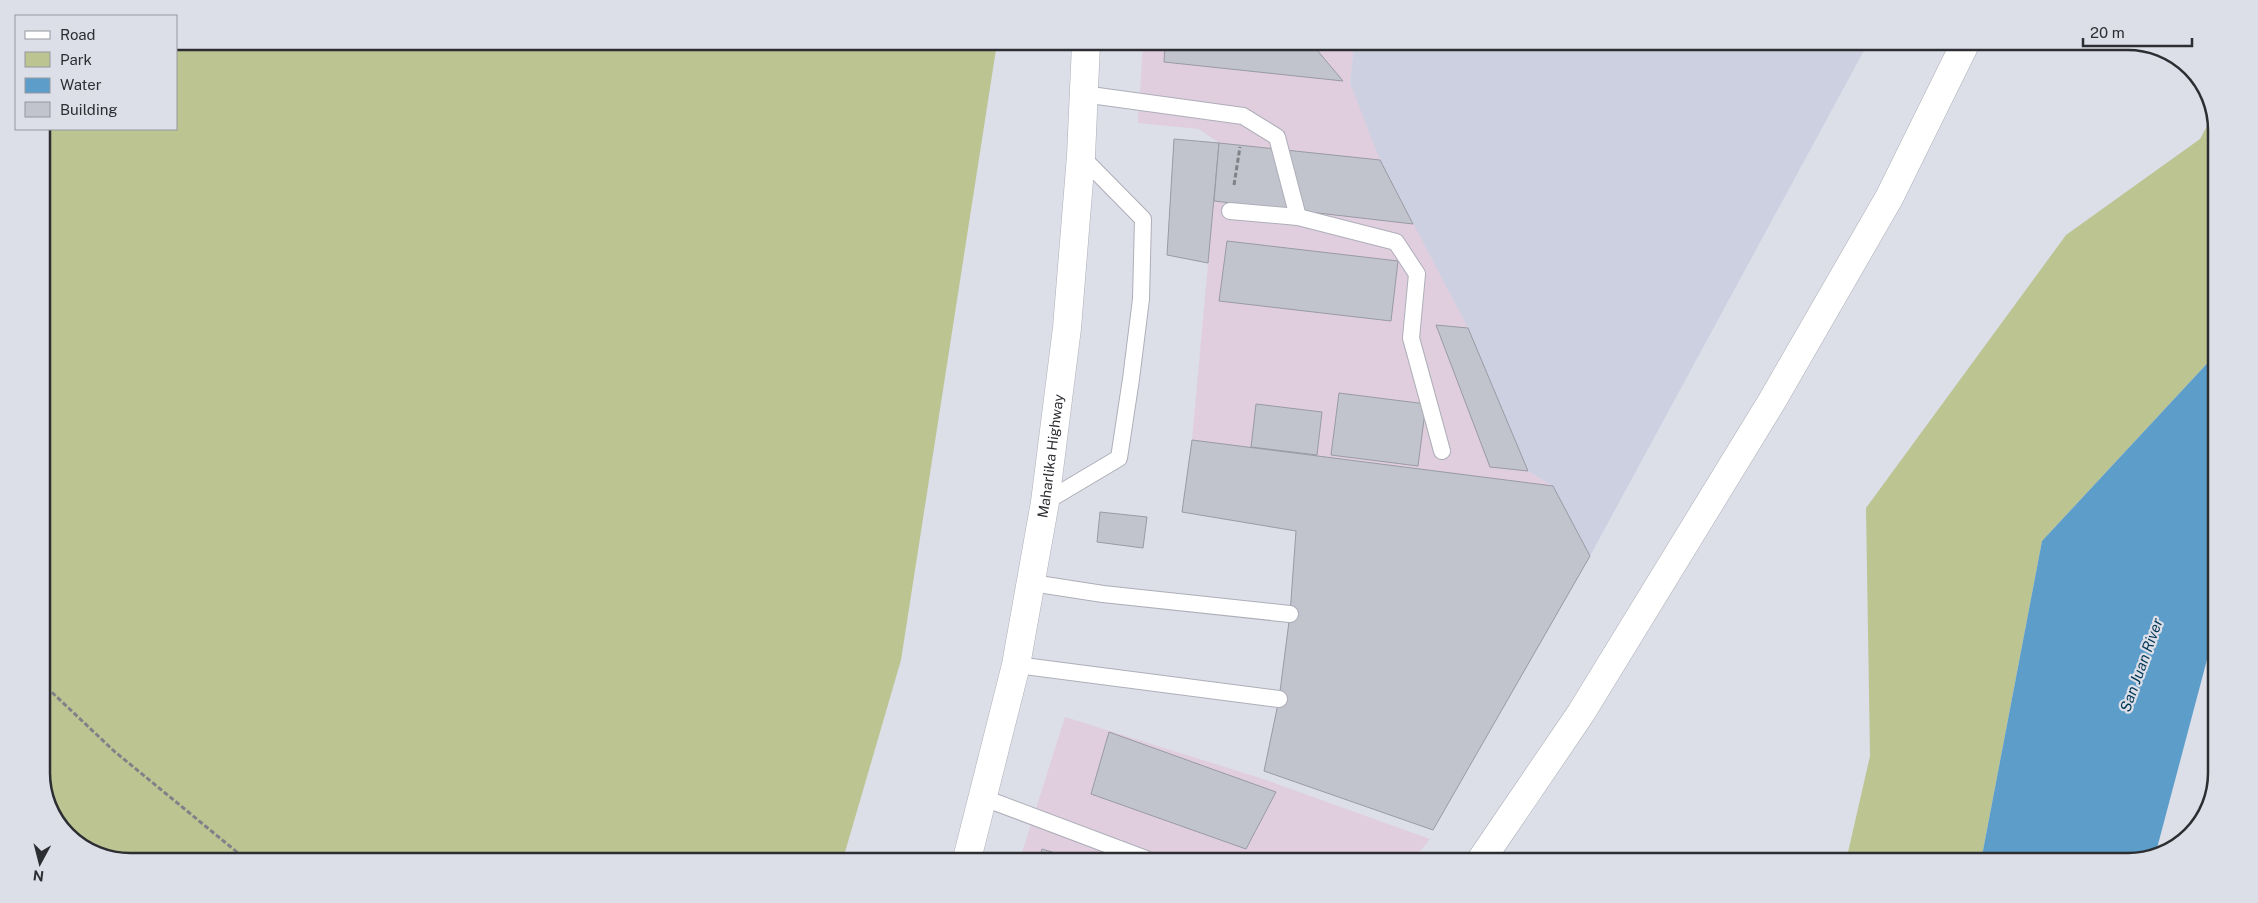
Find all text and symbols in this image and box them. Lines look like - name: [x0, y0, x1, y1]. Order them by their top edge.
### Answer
- legend: [15, 15, 178, 130]
- scale bar: [2083, 15, 2192, 47]
- text: 20 m: [2090, 24, 2125, 41]
- text: Road: [60, 26, 96, 43]
- text: Park: [60, 51, 92, 68]
- text: Water: [60, 76, 102, 93]
- text: Building: [60, 101, 118, 118]
- street label: Maharlika Highway: [1034, 393, 1067, 519]
- water label: San Juan River: [2116, 616, 2166, 714]
- north arrow: [15, 838, 65, 888]
- text: N: [32, 867, 45, 885]

